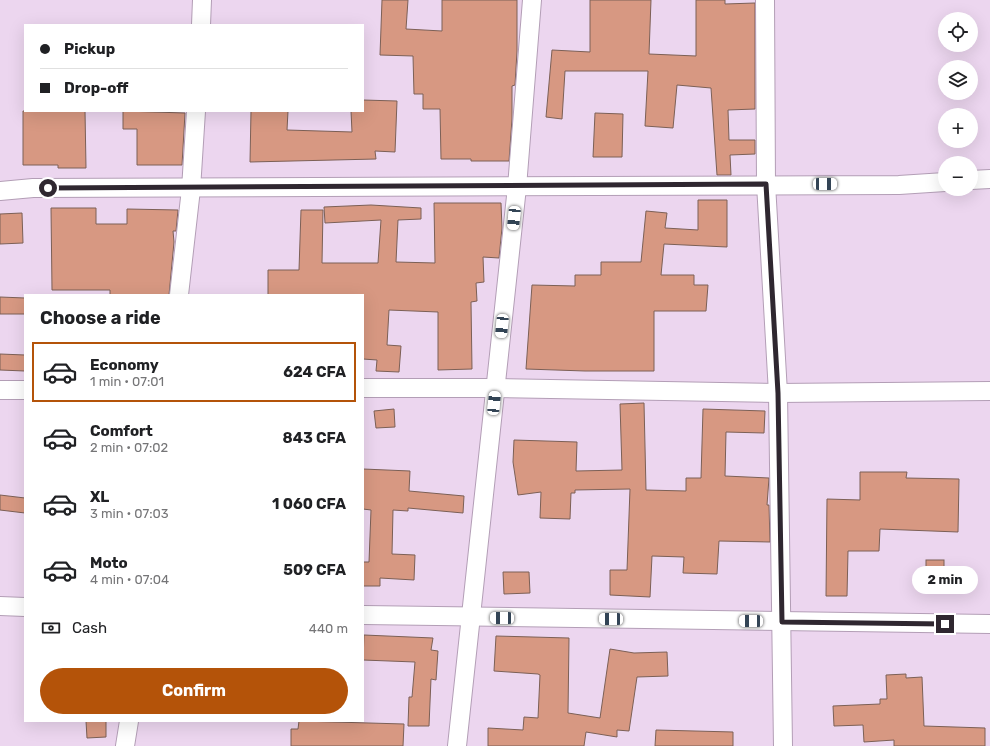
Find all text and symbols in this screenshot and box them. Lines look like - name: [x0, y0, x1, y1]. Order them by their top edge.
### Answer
- map controls: [938, 12, 978, 196]
- button: locate: [938, 12, 978, 52]
- text: Pickup: [64, 40, 115, 58]
- button: layers: [938, 60, 978, 100]
- text: Drop-off: [64, 79, 128, 97]
- button: +: [938, 108, 978, 148]
- button: −: [938, 156, 978, 196]
- car: [813, 178, 837, 190]
- route start: [39, 179, 57, 197]
- car: [507, 205, 521, 231]
- text: Choose a ride: [40, 307, 161, 329]
- car: [495, 313, 509, 339]
- icon: car: [42, 354, 78, 390]
- text: Economy: [90, 356, 159, 374]
- text: 624 CFA: [283, 363, 346, 381]
- text: 1 min · 07:01: [90, 374, 164, 389]
- car: [487, 390, 501, 416]
- icon: car: [42, 420, 78, 456]
- text: Comfort: [90, 422, 153, 440]
- text: 843 CFA: [283, 429, 346, 447]
- text: 2 min · 07:02: [90, 440, 168, 455]
- icon: car: [42, 486, 78, 522]
- text: XL: [90, 488, 109, 506]
- text: 1 060 CFA: [272, 495, 346, 513]
- text: 3 min · 07:03: [90, 506, 169, 521]
- icon: car: [42, 552, 78, 588]
- text: Moto: [90, 554, 128, 572]
- text: 509 CFA: [283, 561, 346, 579]
- callout: 2 min: [912, 566, 978, 594]
- text: 4 min · 07:04: [90, 572, 169, 587]
- text: 2 min: [927, 572, 963, 587]
- car: [490, 612, 514, 624]
- car: [599, 613, 623, 625]
- car: [739, 615, 763, 627]
- route end: [936, 615, 954, 633]
- icon: cash: [40, 617, 62, 639]
- text: Cash: [72, 619, 107, 637]
- text: 440 m: [309, 621, 348, 636]
- button: Confirm: [40, 668, 348, 714]

